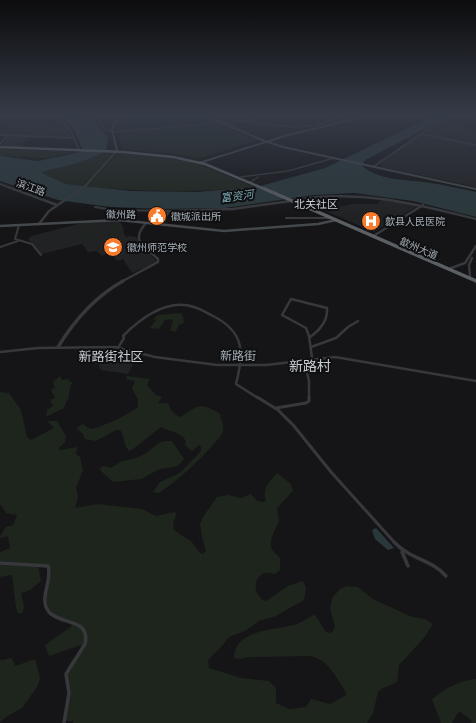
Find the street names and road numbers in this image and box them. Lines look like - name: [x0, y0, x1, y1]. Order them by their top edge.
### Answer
- street label: 滨江路: [15, 177, 47, 198]
- street label: 徽州路: [106, 209, 136, 220]
- street label: 歙州大道: [398, 236, 439, 261]
- street label: 新路街: [220, 349, 256, 363]

